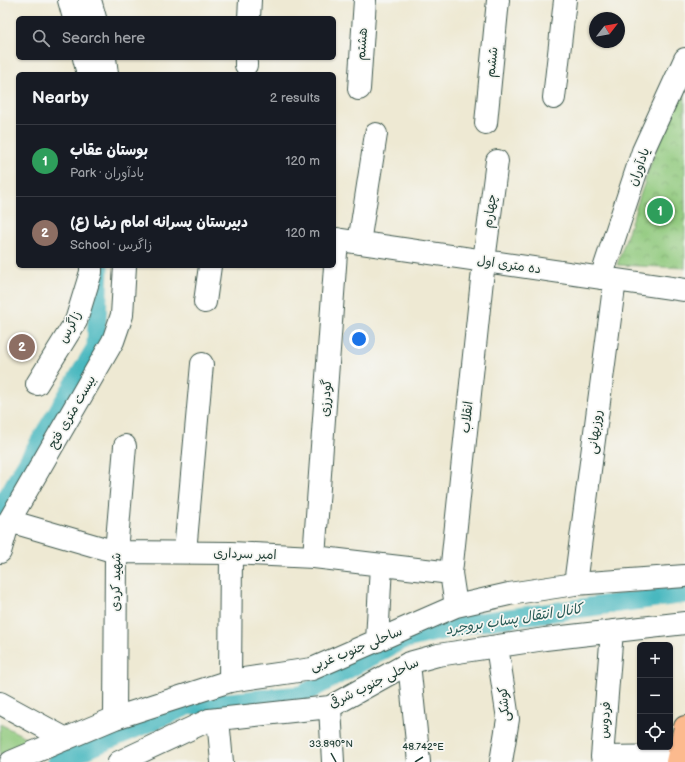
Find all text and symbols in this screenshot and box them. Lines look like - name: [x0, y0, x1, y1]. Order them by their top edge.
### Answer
- north arrow: [589, 12, 625, 48]
- search box: [16, 16, 336, 60]
- icon: search: [30, 27, 52, 49]
- street label: هشتم: [353, 27, 373, 61]
- text: Search here: [62, 29, 145, 48]
- street label: ششم: [482, 46, 504, 78]
- text: Nearby: [32, 88, 89, 108]
- text: 2 results: [270, 90, 320, 106]
- text: بوستان عقاب: [70, 141, 148, 160]
- street label: یادآوران: [625, 146, 654, 189]
- text: 1: [42, 153, 48, 169]
- text: 120 m: [285, 153, 320, 169]
- text: Park · یادآوران: [70, 165, 144, 181]
- street label: چهارم: [480, 193, 502, 229]
- pin: 1: [647, 196, 673, 226]
- text: دبیرستان پسرانه امام رضا (ع): [70, 213, 248, 232]
- text: 2: [41, 225, 49, 241]
- text: 120 m: [285, 225, 320, 241]
- text: School · زاگرس: [70, 237, 152, 253]
- street label: ده متری اول: [476, 253, 542, 277]
- street label: زاگرس: [55, 308, 85, 346]
- your location: [349, 329, 369, 349]
- pin: 2: [9, 332, 35, 362]
- street label: بیست متری فتح: [45, 373, 100, 452]
- street label: گودرزی: [317, 378, 335, 417]
- street label: انقلاب: [457, 400, 477, 434]
- street label: روزبهانی: [584, 409, 607, 455]
- street label: امیر سرداری: [213, 545, 277, 563]
- street label: شهید کردی: [107, 552, 125, 612]
- water label: کانال انتقال پساب بروجرد: [444, 599, 587, 639]
- street label: ساحلی جنوب غربی: [307, 623, 405, 676]
- map controls: [637, 642, 673, 750]
- button: +: [637, 642, 673, 678]
- street label: ساحلی جنوب شرقی: [326, 653, 422, 713]
- button: −: [637, 678, 673, 714]
- street label: کوشکی: [494, 685, 515, 722]
- street label: فردوس: [596, 701, 614, 739]
- button: locate: [637, 714, 673, 750]
- text: 33.890°N: [309, 738, 353, 750]
- text: 48.742°E: [402, 741, 444, 753]

